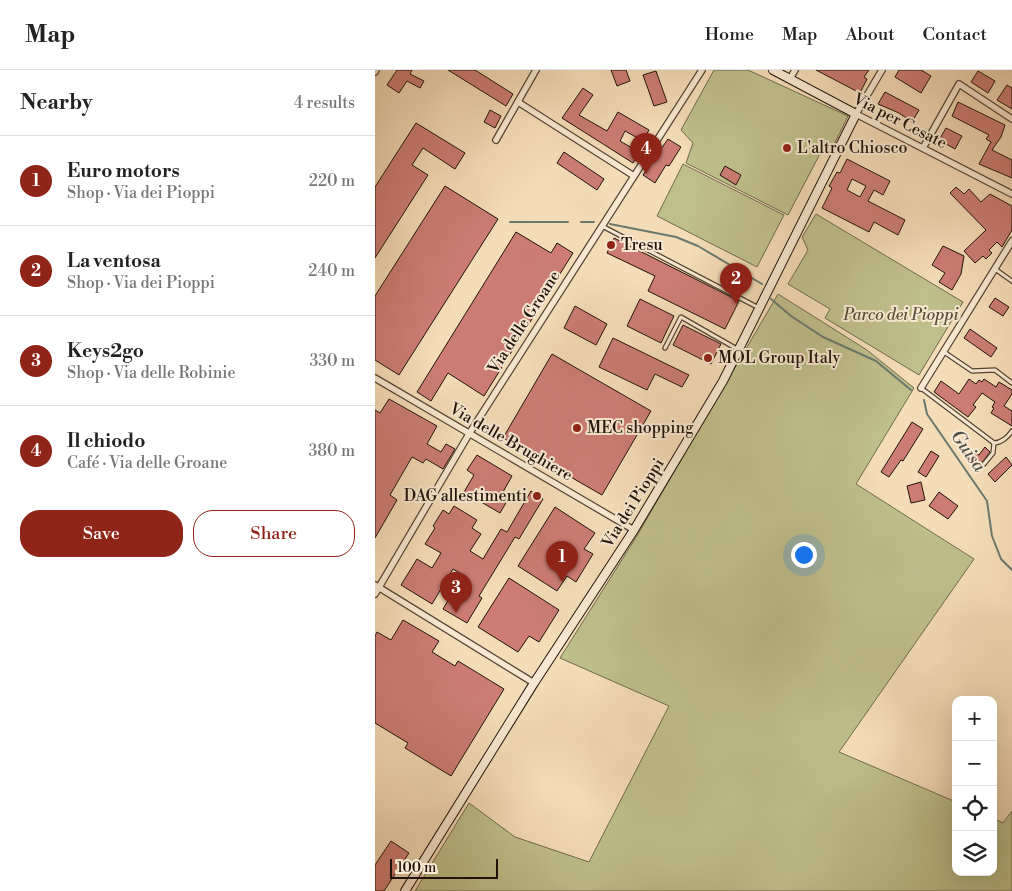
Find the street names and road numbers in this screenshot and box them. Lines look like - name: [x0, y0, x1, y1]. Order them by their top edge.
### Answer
- street label: Via per Cesate: [849, 88, 950, 153]
- street label: Via delle Groane: [483, 267, 565, 378]
- street label: Via delle Brughiere: [445, 398, 576, 485]
- street label: Via dei Pioppi: [597, 454, 668, 552]

